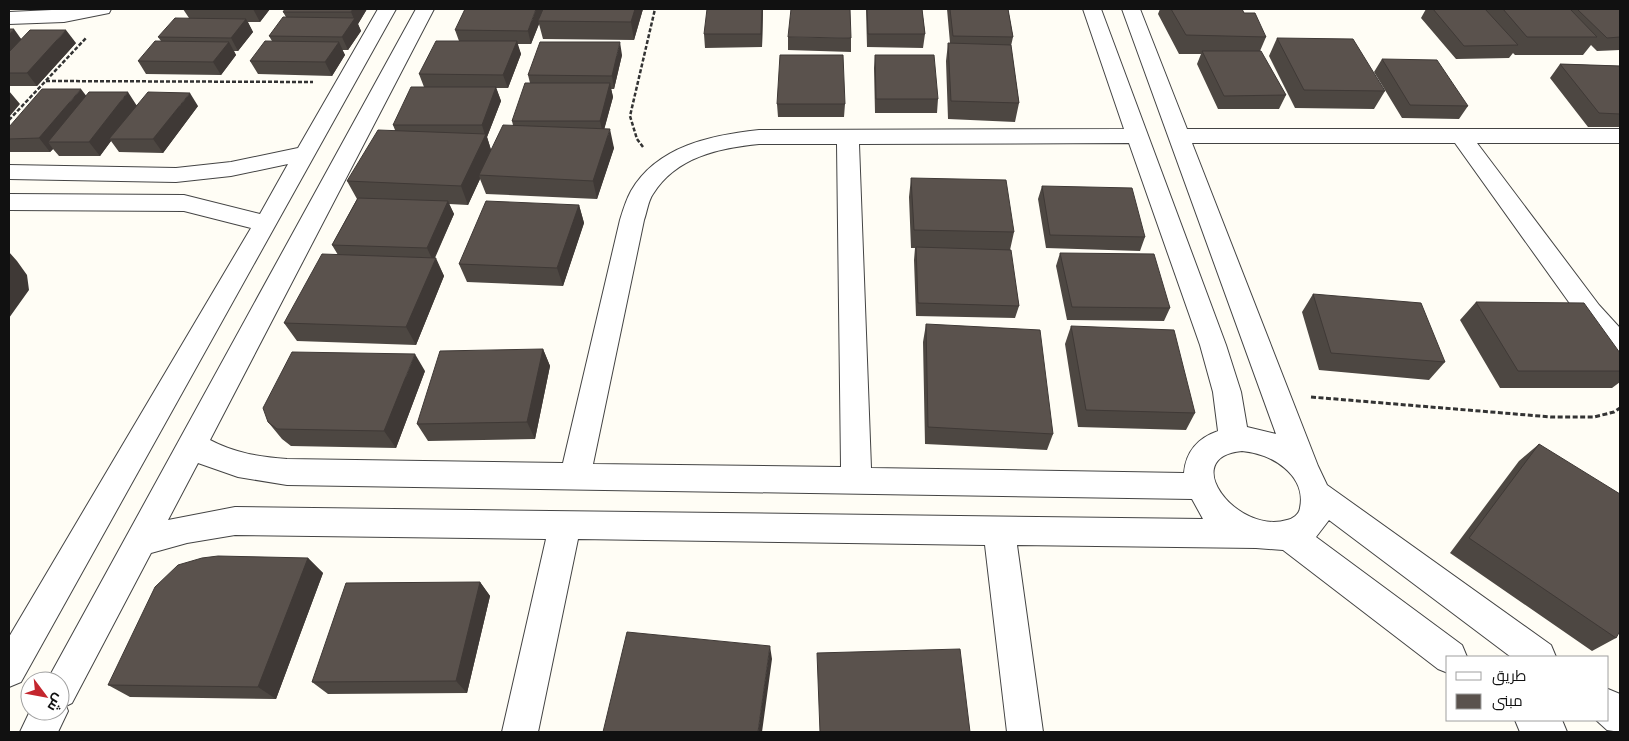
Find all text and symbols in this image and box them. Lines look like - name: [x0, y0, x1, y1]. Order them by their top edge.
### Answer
- legend: [1446, 656, 1609, 721]
- text: طريق: [1492, 667, 1526, 686]
- north arrow: [20, 671, 70, 721]
- text: ش: [44, 691, 68, 715]
- text: مبنى: [1492, 692, 1523, 711]

